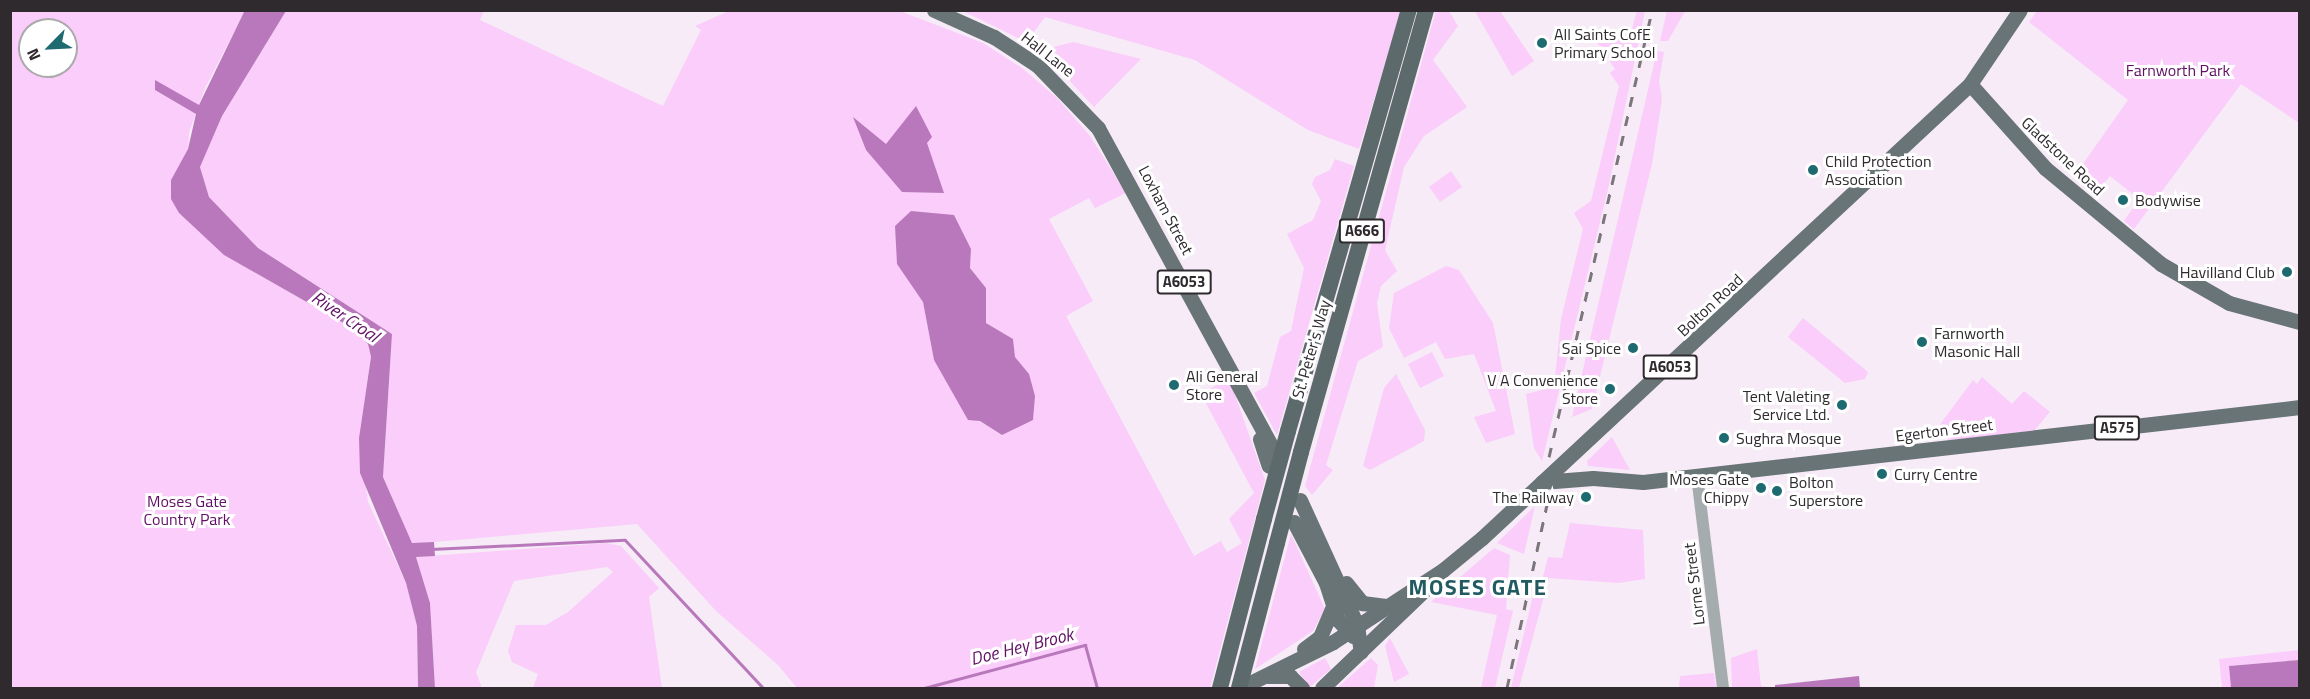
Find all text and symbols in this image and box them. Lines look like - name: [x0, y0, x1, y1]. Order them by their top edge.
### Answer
- north arrow: [18, 18, 78, 78]
- place label: All Saints CofE Primary School: [1554, 24, 1656, 62]
- street label: Hall Lane: [1018, 27, 1078, 81]
- marker: All Saints CofE Primary School: [1535, 36, 1549, 50]
- text: N: [20, 45, 47, 64]
- park label: Farnworth Park: [2126, 60, 2230, 80]
- street label: Gladstone Road: [2018, 113, 2108, 199]
- place label: Child Protection Association: [1825, 151, 1932, 189]
- street label: Loxham Street: [1135, 162, 1197, 258]
- marker: Child Protection Association: [1806, 163, 1820, 177]
- place label: Bodywise: [2135, 190, 2201, 210]
- marker: Bodywise: [2116, 193, 2130, 207]
- road number: A666: [1338, 219, 1386, 243]
- place label: Havilland Club: [2180, 262, 2275, 282]
- marker: Havilland Club: [2280, 265, 2294, 279]
- road number: A6053: [1156, 270, 1212, 294]
- street label: Bolton Road: [1673, 270, 1747, 340]
- water label: River Croal: [307, 287, 383, 347]
- street label: St. Peter's Way: [1288, 298, 1334, 400]
- place label: Farnworth Masonic Hall: [1934, 323, 2020, 361]
- marker: Farnworth Masonic Hall: [1915, 335, 1929, 349]
- place label: Sai Spice: [1562, 338, 1621, 358]
- marker: Sai Spice: [1626, 341, 1640, 355]
- road number: A6053: [1642, 355, 1698, 379]
- place label: Ali General Store: [1186, 366, 1258, 404]
- place label: V A Convenience Store: [1487, 370, 1598, 408]
- marker: Ali General Store: [1167, 378, 1181, 392]
- marker: V A Convenience Store: [1603, 382, 1617, 396]
- place label: Tent Valeting Service Ltd.: [1743, 386, 1830, 424]
- marker: Tent Valeting Service Ltd.: [1835, 398, 1849, 412]
- street label: Egerton Street: [1894, 415, 1994, 445]
- road number: A575: [2093, 416, 2141, 440]
- place label: Sughra Mosque: [1736, 428, 1841, 448]
- marker: Sughra Mosque: [1717, 431, 1731, 445]
- place label: Curry Centre: [1894, 464, 1978, 484]
- marker: Curry Centre: [1875, 467, 1889, 481]
- place label: Moses Gate Chippy: [1669, 469, 1749, 507]
- place label: Bolton Superstore: [1789, 472, 1863, 510]
- marker: Moses Gate Chippy: [1754, 481, 1768, 495]
- marker: Bolton Superstore: [1770, 484, 1784, 498]
- place label: The Railway: [1493, 487, 1574, 507]
- marker: The Railway: [1579, 490, 1593, 504]
- park label: Moses Gate Country Park: [143, 491, 231, 529]
- street label: Lorne Street: [1679, 542, 1709, 626]
- district label: MOSES GATE: [1409, 575, 1547, 601]
- water label: Doe Hey Brook: [968, 624, 1076, 670]

